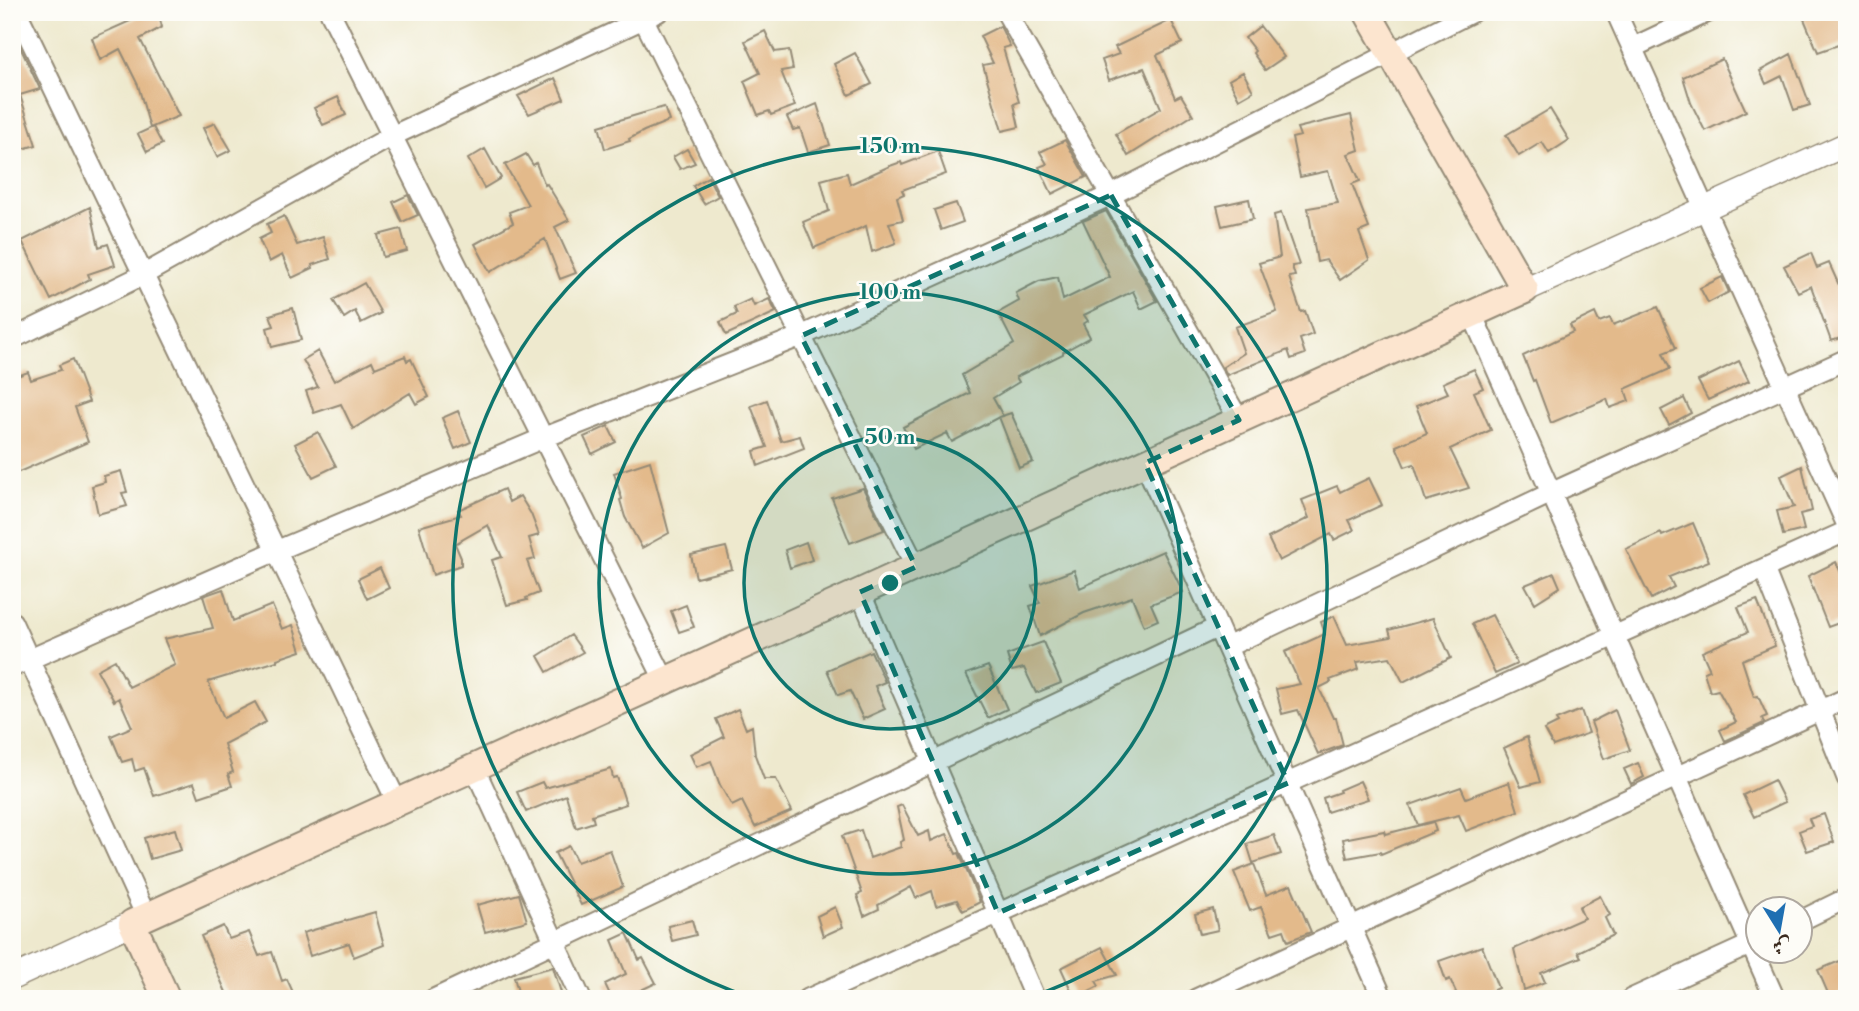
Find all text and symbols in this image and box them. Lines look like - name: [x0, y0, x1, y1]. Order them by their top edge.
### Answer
- text: 150 m: [860, 134, 920, 160]
- text: 100 m: [859, 280, 921, 306]
- text: 50 m: [865, 425, 915, 451]
- centre of rings: [878, 571, 902, 595]
- north arrow: [1744, 895, 1814, 965]
- text: ش: [1771, 932, 1794, 959]

